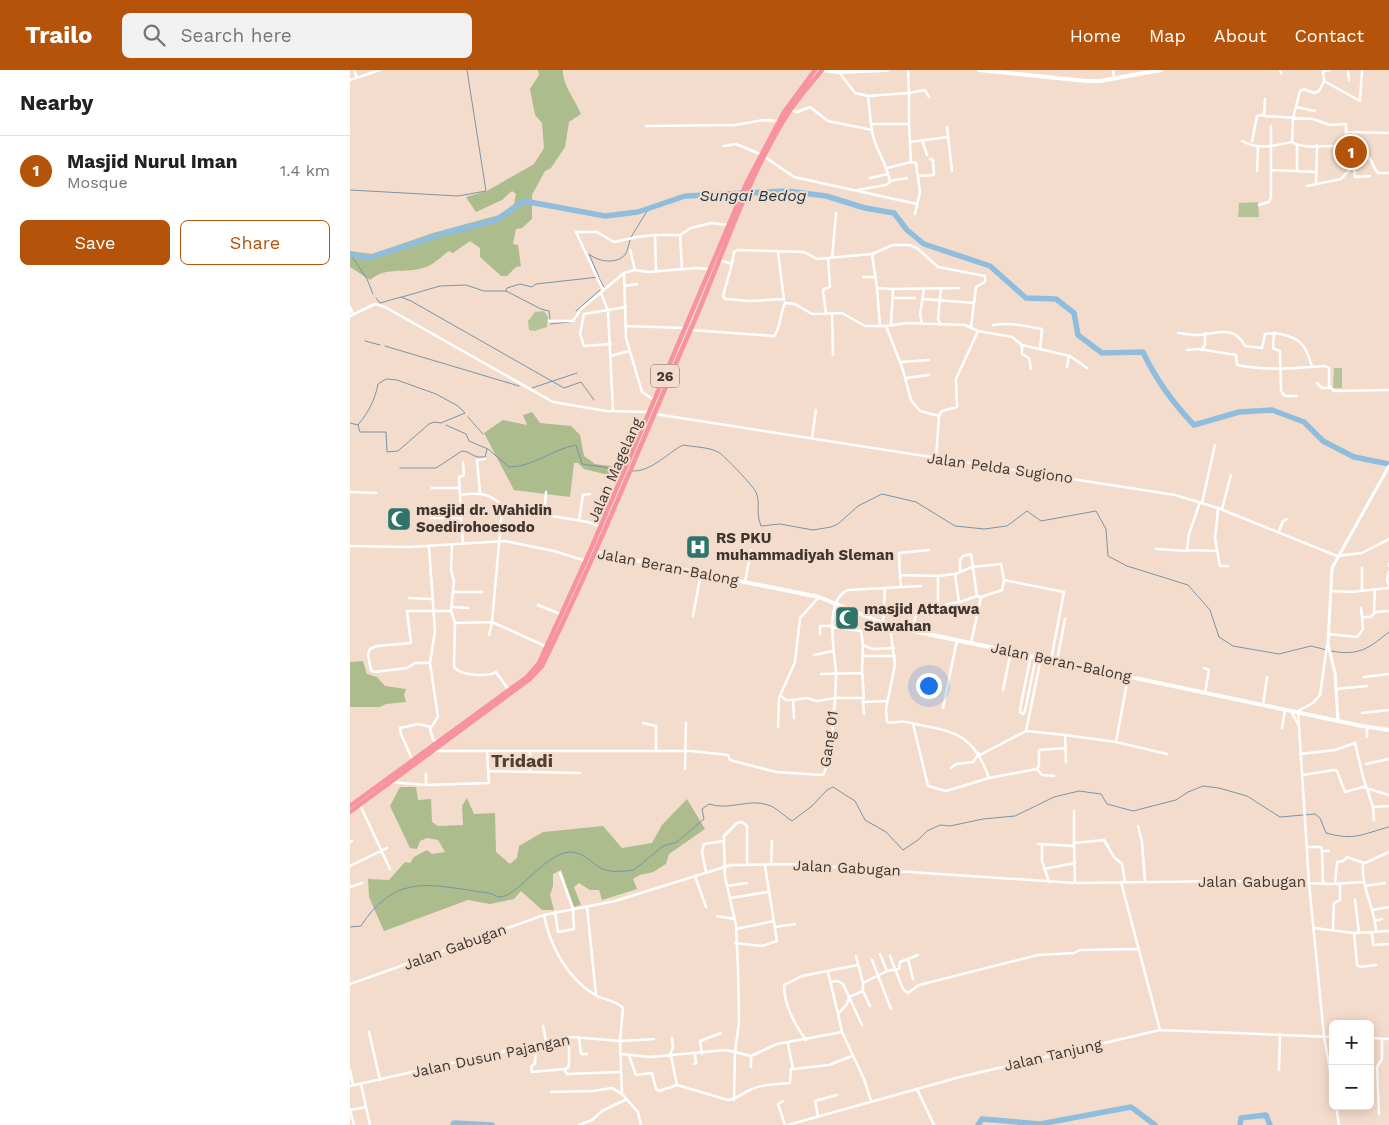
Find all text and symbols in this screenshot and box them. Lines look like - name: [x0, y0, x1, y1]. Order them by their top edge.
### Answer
- search box: [122, 13, 472, 58]
- text: Trailo: [25, 21, 92, 49]
- icon: search: [140, 21, 168, 49]
- text: Search here: [180, 24, 292, 47]
- text: Home: [1070, 25, 1121, 46]
- text: Map: [1149, 25, 1186, 46]
- text: About: [1214, 25, 1266, 46]
- text: Contact: [1294, 25, 1364, 46]
- text: Nearby: [20, 90, 93, 115]
- pin: 1: [1335, 133, 1367, 171]
- text: Masjid Nurul Iman: [67, 150, 238, 173]
- text: 1: [33, 161, 39, 180]
- text: 1.4 km: [280, 161, 330, 180]
- text: Mosque: [67, 173, 128, 192]
- water label: Sungai Bedog: [699, 186, 807, 205]
- button: Save: [20, 220, 170, 265]
- button: Share: [180, 220, 330, 265]
- road number: 26: [651, 364, 679, 388]
- street label: Jalan Magelang: [584, 415, 646, 525]
- street label: Jalan Pelda Sugiono: [926, 449, 1074, 487]
- place label: masjid dr. Wahidin Soedirohoesodo: [416, 501, 552, 536]
- mosque icon: masjid dr. Wahidin Soedirohoesodo: [386, 506, 412, 532]
- place label: RS PKU muhammadiyah Sleman: [716, 529, 894, 564]
- hospital icon: RS PKU muhammadiyah Sleman: [685, 534, 711, 560]
- street label: Jalan Beran-Balong: [596, 545, 740, 589]
- place label: masjid Attaqwa Sawahan: [864, 600, 980, 635]
- mosque icon: masjid Attaqwa Sawahan: [834, 605, 860, 631]
- street label: Jalan Beran-Balong: [989, 638, 1133, 686]
- your location: [916, 673, 942, 699]
- street label: Gang 01: [816, 710, 842, 768]
- district label: Tridadi: [491, 750, 553, 771]
- street label: Jalan Gabugan: [793, 856, 901, 880]
- street label: Jalan Gabugan: [1198, 873, 1306, 891]
- street label: Jalan Gabugan: [401, 920, 509, 974]
- map controls: [1329, 1020, 1374, 1110]
- button: +: [1329, 1020, 1374, 1065]
- street label: Jalan Dusun Pajangan: [410, 1030, 572, 1082]
- street label: Jalan Tanjung: [1002, 1035, 1104, 1075]
- button: −: [1329, 1065, 1374, 1110]

